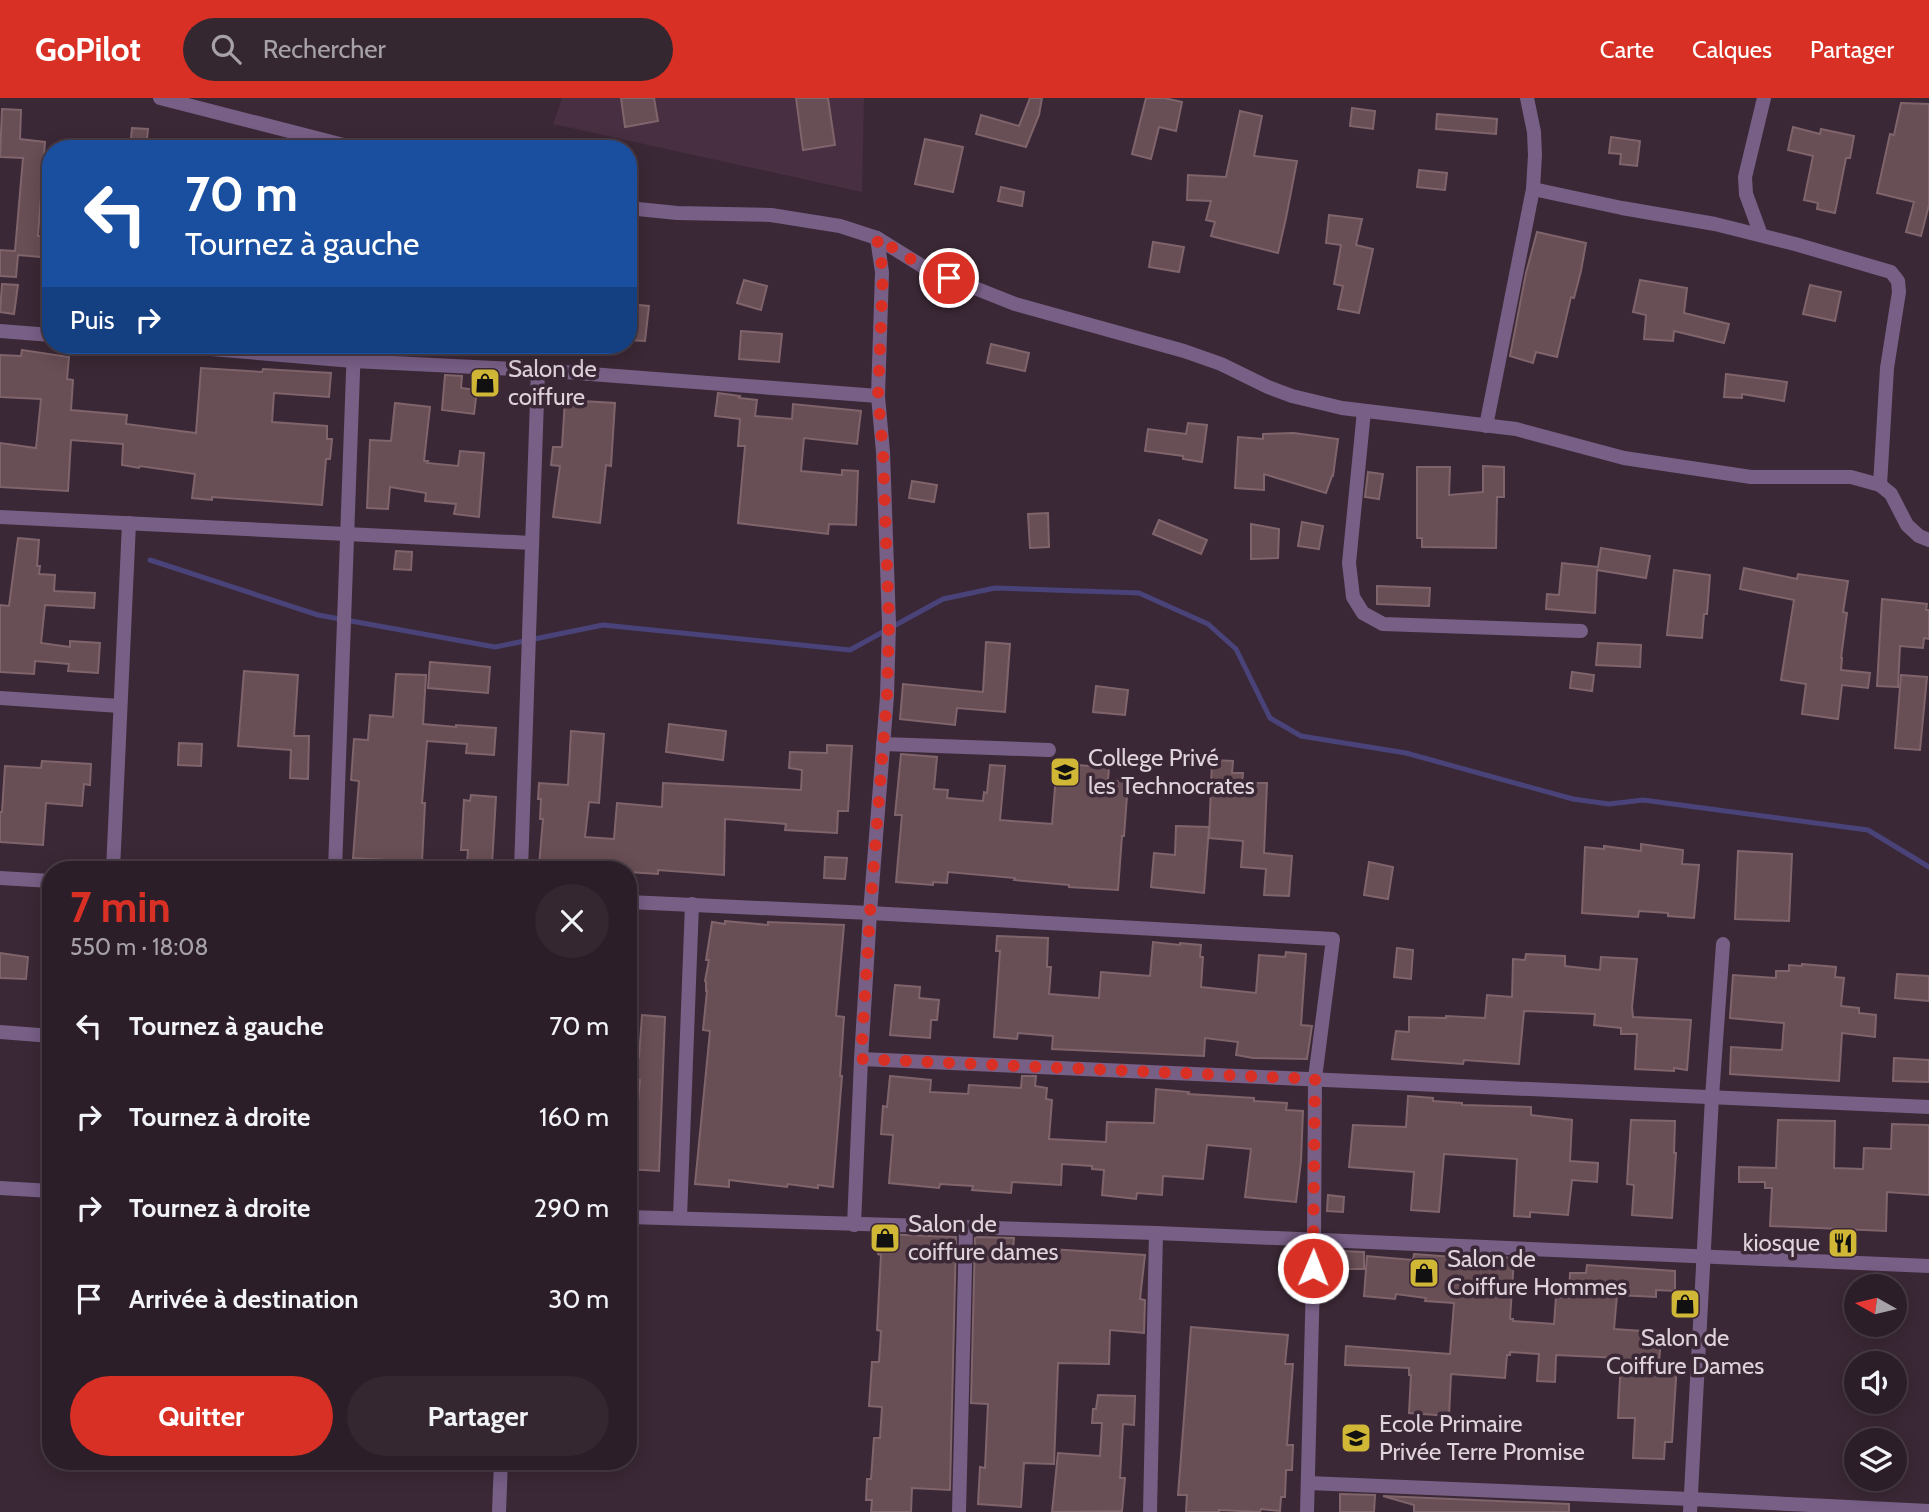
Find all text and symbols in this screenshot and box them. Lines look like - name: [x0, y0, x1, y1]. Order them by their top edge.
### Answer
- search box: [183, 18, 673, 81]
- text: GoPilot: [35, 29, 141, 69]
- icon: search: [207, 30, 245, 68]
- text: Rechercher: [263, 33, 386, 65]
- text: Carte: [1600, 35, 1654, 64]
- text: Calques: [1692, 35, 1772, 64]
- text: Partager: [1810, 35, 1894, 64]
- text: 70 m: [185, 164, 298, 223]
- icon: left: [70, 168, 161, 259]
- text: Tournez à gauche: [185, 224, 419, 263]
- pin: [919, 248, 979, 308]
- icon: arrive: [930, 259, 968, 297]
- icon: right: [129, 301, 167, 339]
- text: Puis: [70, 304, 115, 336]
- place label: Salon de coiffure: [508, 354, 597, 411]
- shop icon: Salon de coiffure: [468, 366, 502, 400]
- place label: College Privé les Technocrates: [1088, 743, 1255, 800]
- school or university icon: College Privé les Technocrates: [1048, 755, 1082, 789]
- text: 7 min: [70, 881, 171, 933]
- button: close: [535, 884, 609, 958]
- text: 550 m · 18:08: [70, 933, 208, 961]
- icon: left: [70, 1007, 108, 1045]
- text: Tournez à gauche: [129, 1010, 324, 1042]
- text: 70 m: [549, 1010, 609, 1042]
- icon: right: [70, 1098, 108, 1136]
- text: Tournez à droite: [129, 1101, 311, 1133]
- text: 160 m: [539, 1101, 609, 1133]
- icon: right: [70, 1189, 108, 1227]
- text: Tournez à droite: [129, 1192, 311, 1224]
- text: 290 m: [534, 1192, 609, 1224]
- place label: Salon de coiffure dames: [908, 1209, 1059, 1266]
- shop icon: Salon de coiffure dames: [868, 1221, 902, 1255]
- restaurant icon: kiosque: [1826, 1226, 1860, 1260]
- place label: kiosque: [1743, 1228, 1820, 1257]
- position arrow: [1276, 1231, 1350, 1305]
- place label: Salon de Coiffure Hommes: [1447, 1244, 1627, 1301]
- shop icon: Salon de Coiffure Hommes: [1407, 1256, 1441, 1290]
- north arrow: [1844, 1274, 1908, 1337]
- map controls: [1844, 1274, 1907, 1491]
- icon: arrive: [70, 1280, 108, 1318]
- text: Arrivée à destination: [129, 1283, 359, 1315]
- text: 30 m: [548, 1283, 609, 1315]
- shop icon: Salon de Coiffure Dames: [1668, 1287, 1702, 1321]
- place label: Salon de Coiffure Dames: [1606, 1323, 1764, 1380]
- button: sound: [1844, 1351, 1907, 1414]
- button: Quitter: [70, 1376, 333, 1456]
- button: Partager: [347, 1376, 609, 1456]
- place label: Ecole Primaire Privée Terre Promise: [1379, 1409, 1585, 1466]
- school or university icon: Ecole Primaire Privée Terre Promise: [1339, 1421, 1373, 1455]
- button: layers: [1844, 1428, 1907, 1491]

